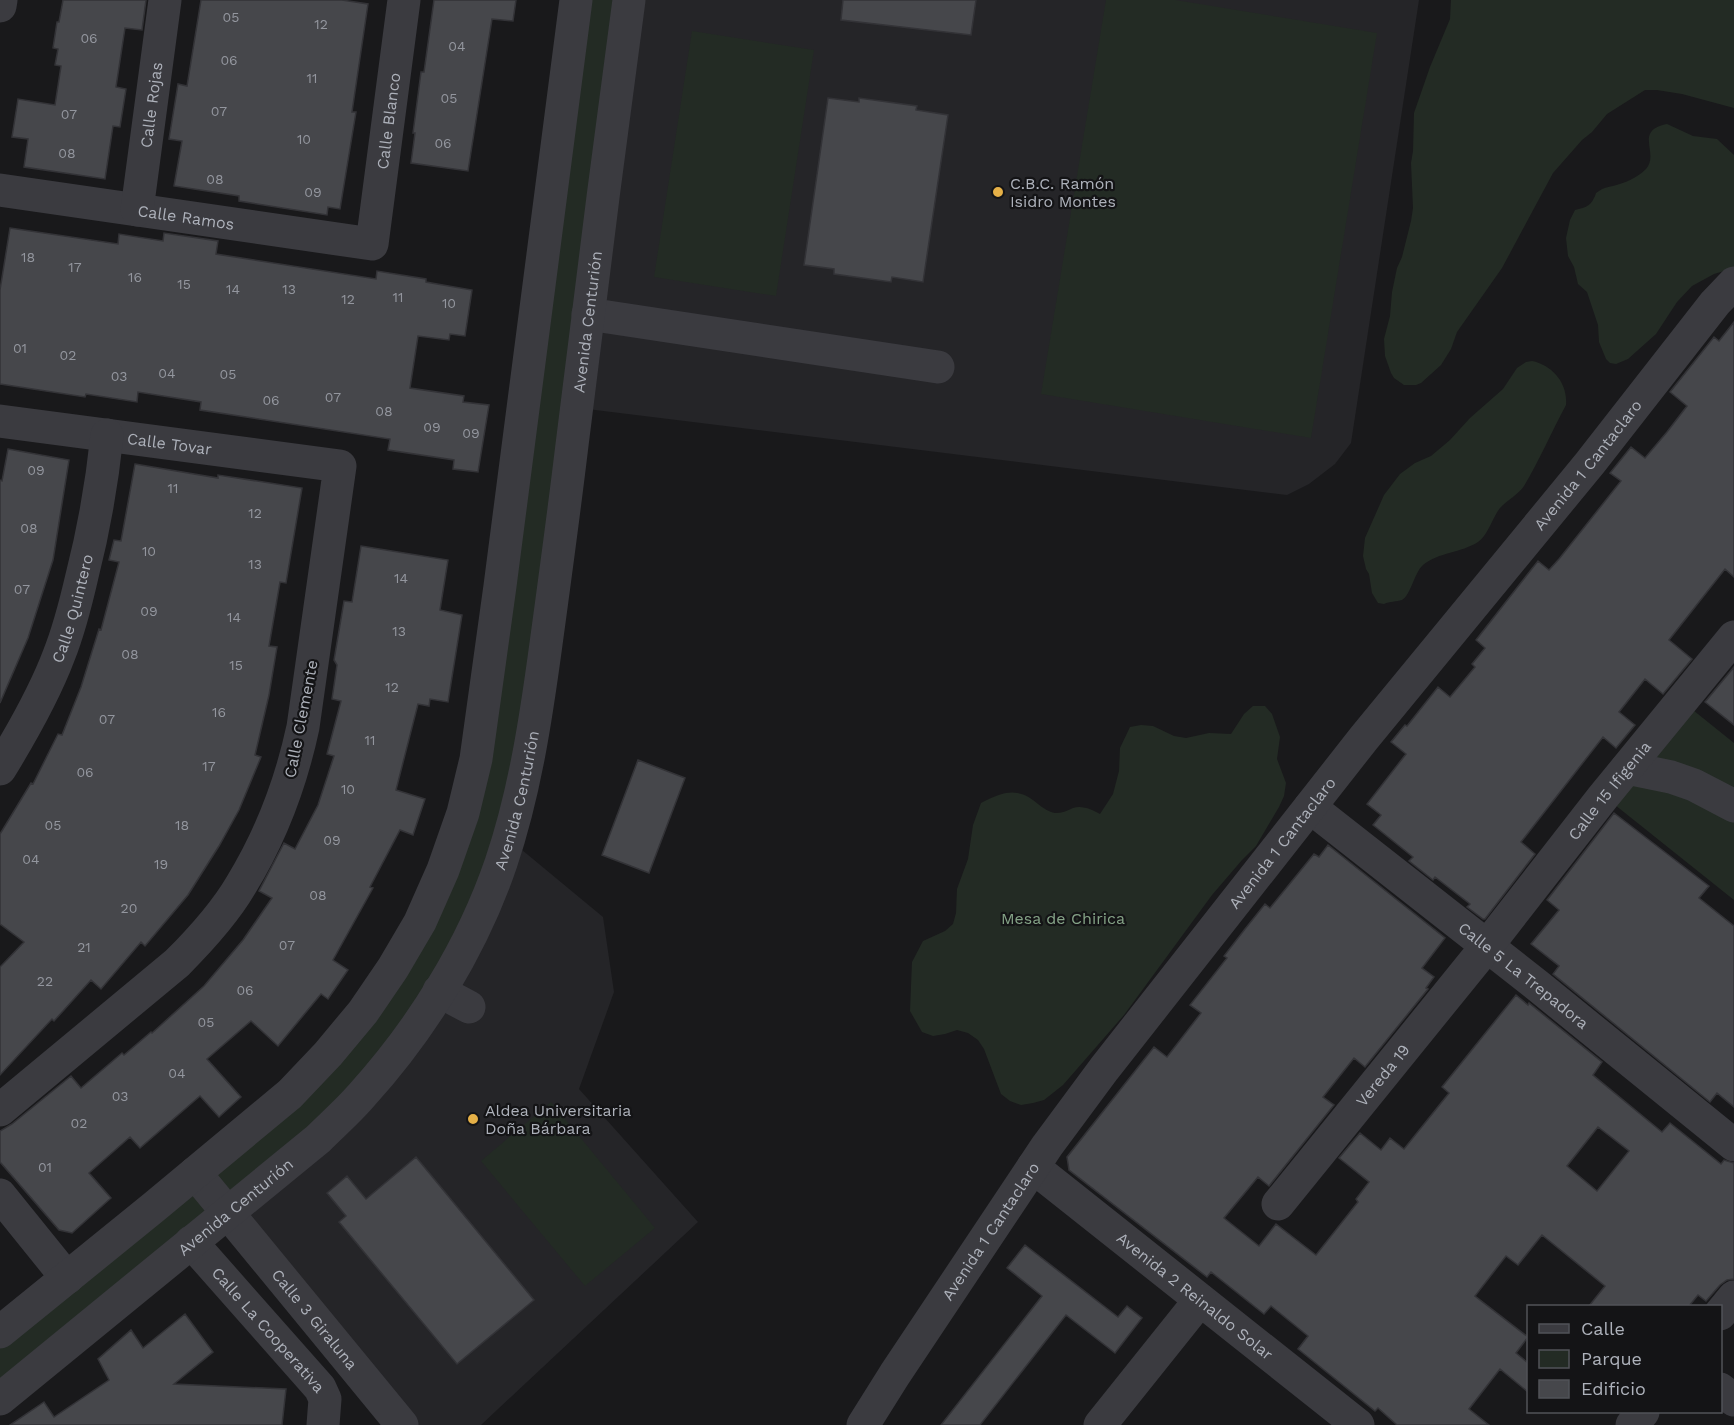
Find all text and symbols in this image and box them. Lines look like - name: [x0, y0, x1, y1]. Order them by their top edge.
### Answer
- house number: 05: [223, 9, 239, 25]
- house number: 12: [314, 16, 328, 32]
- house number: 06: [80, 30, 98, 46]
- house number: 04: [448, 38, 466, 54]
- house number: 06: [220, 52, 238, 68]
- street label: Calle Rojas: [136, 61, 166, 149]
- house number: 11: [307, 70, 317, 86]
- street label: Calle Blanco: [372, 71, 404, 171]
- house number: 05: [441, 90, 457, 106]
- house number: 07: [211, 103, 227, 119]
- house number: 07: [61, 106, 77, 122]
- house number: 10: [297, 131, 311, 147]
- house number: 06: [434, 135, 452, 151]
- house number: 08: [58, 145, 76, 161]
- house number: 08: [206, 171, 224, 187]
- place label: C.B.C. Ramón Isidro Montes: [1010, 174, 1116, 211]
- house number: 09: [304, 184, 322, 200]
- marker: C.B.C. Ramón Isidro Montes: [991, 185, 1005, 199]
- street label: Calle Ramos: [136, 201, 236, 233]
- house number: 18: [21, 249, 35, 265]
- street label: Avenida Centurión: [569, 250, 606, 394]
- house number: 17: [68, 259, 82, 275]
- house number: 16: [128, 269, 142, 285]
- house number: 15: [177, 276, 191, 292]
- house number: 14: [226, 281, 240, 297]
- house number: 13: [282, 281, 296, 297]
- house number: 11: [393, 289, 403, 305]
- house number: 12: [341, 291, 355, 307]
- house number: 10: [442, 295, 456, 311]
- house number: 01: [13, 340, 27, 356]
- house number: 02: [60, 347, 76, 363]
- house number: 04: [158, 365, 176, 381]
- house number: 05: [220, 366, 236, 382]
- house number: 03: [111, 368, 127, 384]
- house number: 07: [325, 389, 341, 405]
- house number: 06: [262, 392, 280, 408]
- street label: Avenida 1 Cantaclaro: [1529, 396, 1646, 534]
- house number: 08: [375, 403, 393, 419]
- house number: 09: [423, 419, 441, 435]
- house number: 09: [462, 425, 480, 441]
- street label: Calle Tovar: [126, 428, 214, 459]
- house number: 09: [27, 462, 45, 478]
- house number: 11: [168, 480, 178, 496]
- house number: 12: [248, 505, 262, 521]
- house number: 08: [20, 520, 38, 536]
- house number: 10: [142, 543, 156, 559]
- street label: Calle Quintero: [47, 552, 97, 666]
- house number: 13: [248, 556, 262, 572]
- house number: 14: [394, 570, 408, 586]
- house number: 07: [14, 581, 30, 597]
- house number: 09: [140, 603, 158, 619]
- house number: 14: [227, 609, 241, 625]
- house number: 13: [392, 623, 406, 639]
- house number: 08: [121, 646, 139, 662]
- house number: 15: [229, 657, 243, 673]
- street label: Calle Clemente: [280, 658, 322, 780]
- house number: 12: [385, 679, 399, 695]
- house number: 16: [212, 704, 226, 720]
- house number: 07: [99, 711, 115, 727]
- street label: Avenida Centurión: [490, 729, 542, 872]
- house number: 11: [365, 732, 375, 748]
- street label: Calle 15 Ifigenia: [1564, 737, 1655, 844]
- house number: 17: [202, 758, 216, 774]
- house number: 06: [76, 764, 94, 780]
- street label: Avenida 1 Cantaclaro: [1224, 773, 1339, 912]
- house number: 10: [341, 781, 355, 797]
- house number: 05: [45, 817, 61, 833]
- house number: 18: [175, 817, 189, 833]
- house number: 09: [323, 832, 341, 848]
- house number: 04: [22, 851, 40, 867]
- house number: 19: [154, 856, 168, 872]
- house number: 08: [309, 887, 327, 903]
- house number: 20: [121, 900, 137, 916]
- park label: Mesa de Chirica: [1001, 909, 1125, 928]
- street label: Calle 5 La Trepadora: [1455, 918, 1593, 1033]
- house number: 07: [279, 937, 295, 953]
- house number: 21: [77, 939, 91, 955]
- house number: 22: [37, 973, 53, 989]
- house number: 06: [236, 982, 254, 998]
- house number: 05: [198, 1014, 214, 1030]
- street label: Vereda 19: [1352, 1040, 1413, 1110]
- house number: 04: [168, 1065, 186, 1081]
- house number: 03: [112, 1088, 128, 1104]
- place label: Aldea Universitaria Doña Bárbara: [485, 1101, 631, 1138]
- marker: Aldea Universitaria Doña Bárbara: [466, 1112, 480, 1126]
- house number: 02: [71, 1115, 87, 1131]
- street label: Avenida Centurión: [174, 1154, 297, 1259]
- street label: Avenida 1 Cantaclaro: [938, 1158, 1043, 1304]
- house number: 01: [38, 1159, 52, 1175]
- street label: Avenida 2 Reinaldo Solar: [1113, 1228, 1277, 1364]
- street label: Calle La Cooperativa: [208, 1263, 329, 1396]
- street label: Calle 3 Giraluna: [268, 1265, 362, 1373]
- legend: [1527, 1305, 1722, 1413]
- text: Calle: [1581, 1318, 1625, 1339]
- text: Parque: [1581, 1348, 1642, 1369]
- text: Edificio: [1581, 1378, 1646, 1399]

